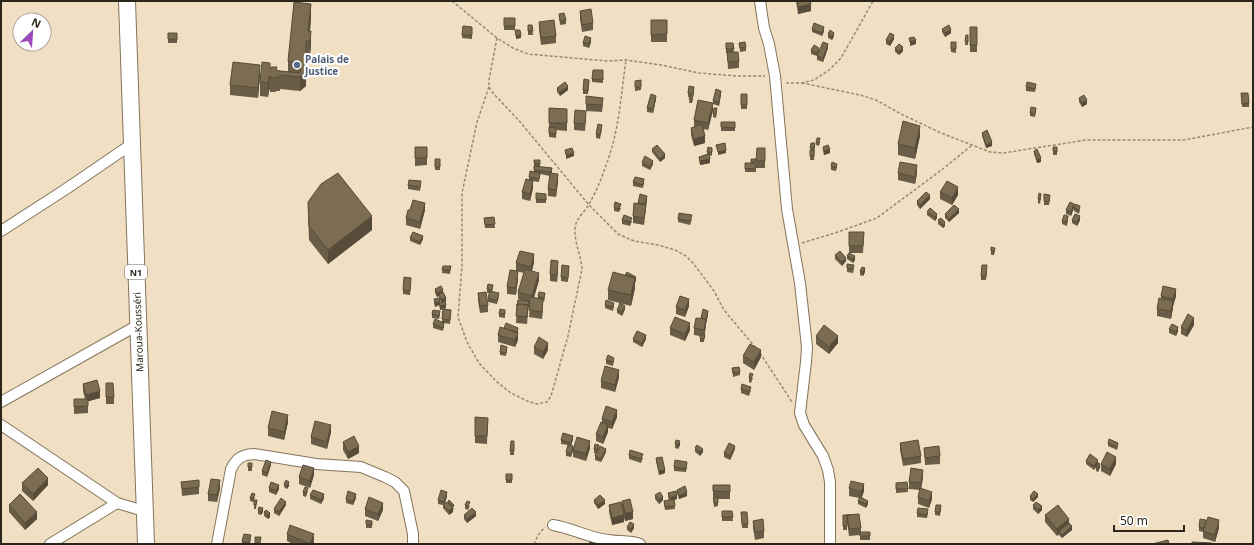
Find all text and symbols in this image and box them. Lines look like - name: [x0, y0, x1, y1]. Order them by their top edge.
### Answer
- north arrow: [12, 12, 52, 52]
- text: N: [29, 14, 44, 31]
- place label: Palais de Justice: [304, 52, 349, 78]
- marker: Palais de Justice: [292, 60, 302, 70]
- road number: N1: [125, 265, 147, 279]
- street label: Maroua-Kousséri: [130, 292, 146, 372]
- scale bar: [1114, 507, 1184, 533]
- text: 50 m: [1120, 512, 1148, 529]

